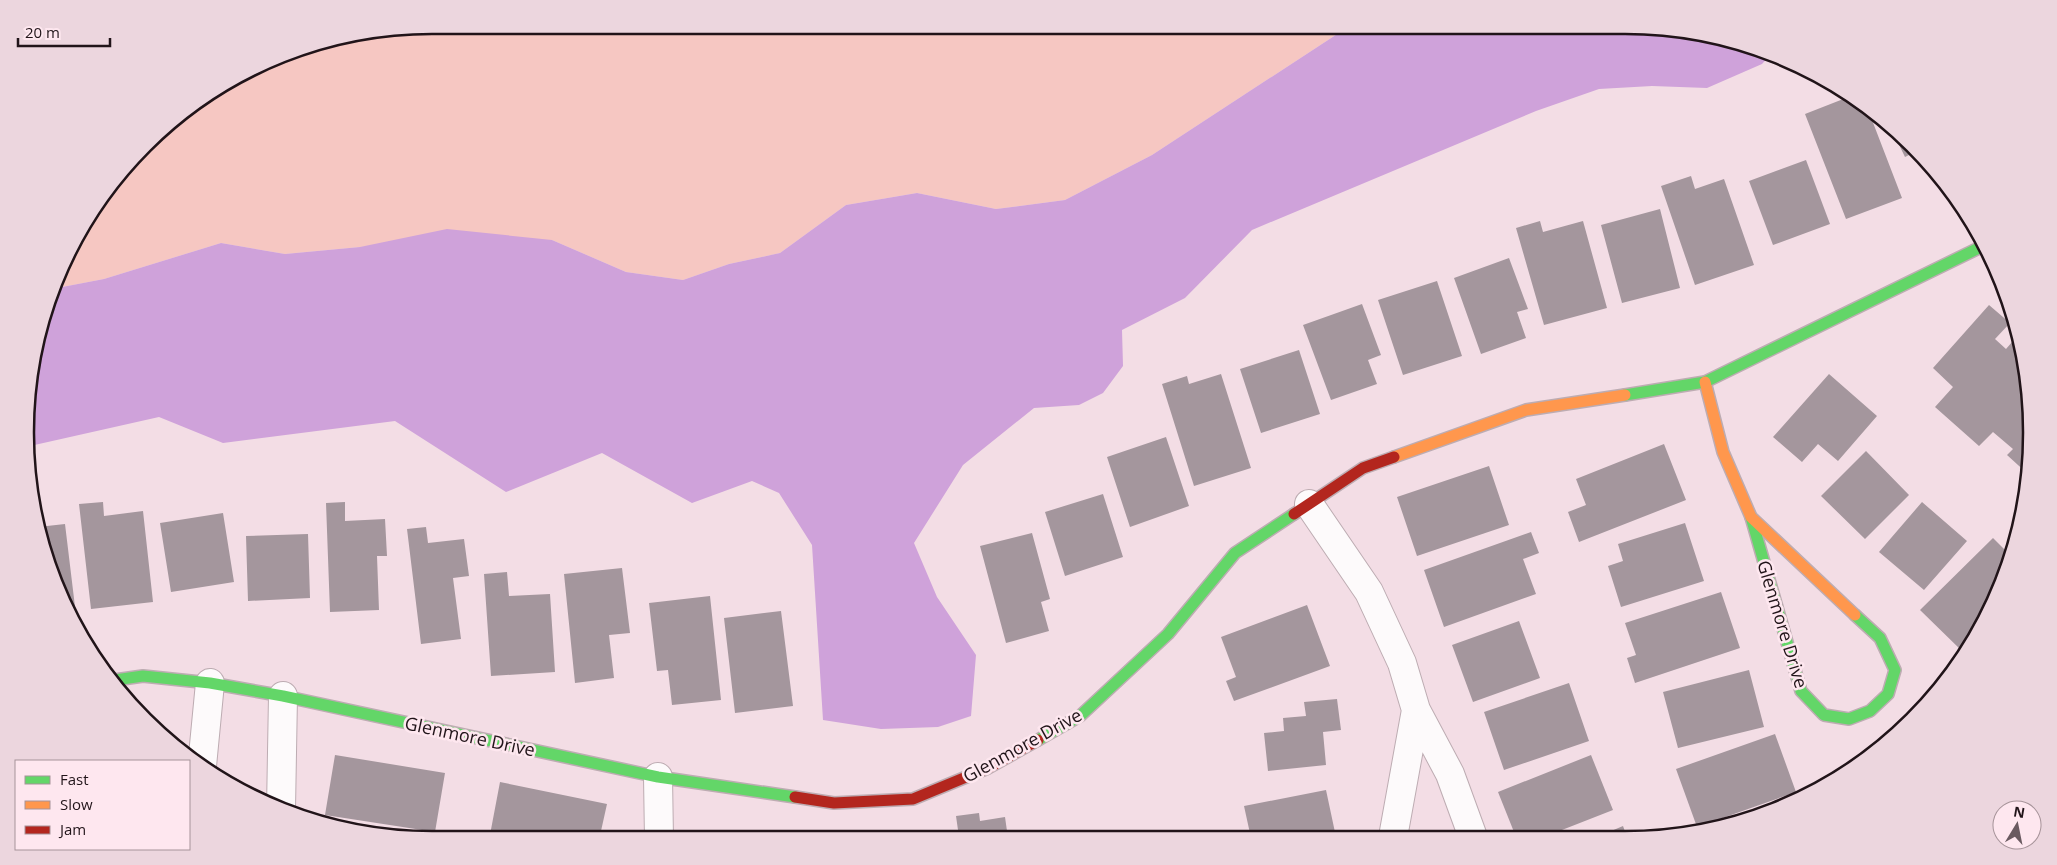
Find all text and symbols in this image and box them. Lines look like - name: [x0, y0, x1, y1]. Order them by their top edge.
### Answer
- scale bar: [18, 15, 110, 47]
- text: 20 m: [25, 22, 60, 42]
- street label: Glenmore Drive: [1752, 557, 1814, 691]
- street label: Glenmore Drive: [958, 702, 1086, 788]
- street label: Glenmore Drive: [403, 710, 537, 762]
- legend: [15, 760, 190, 850]
- text: Fast: [60, 769, 89, 789]
- text: Slow: [60, 794, 93, 814]
- north arrow: [1992, 800, 2042, 850]
- text: N: [2012, 801, 2027, 822]
- text: Jam: [58, 819, 86, 839]

